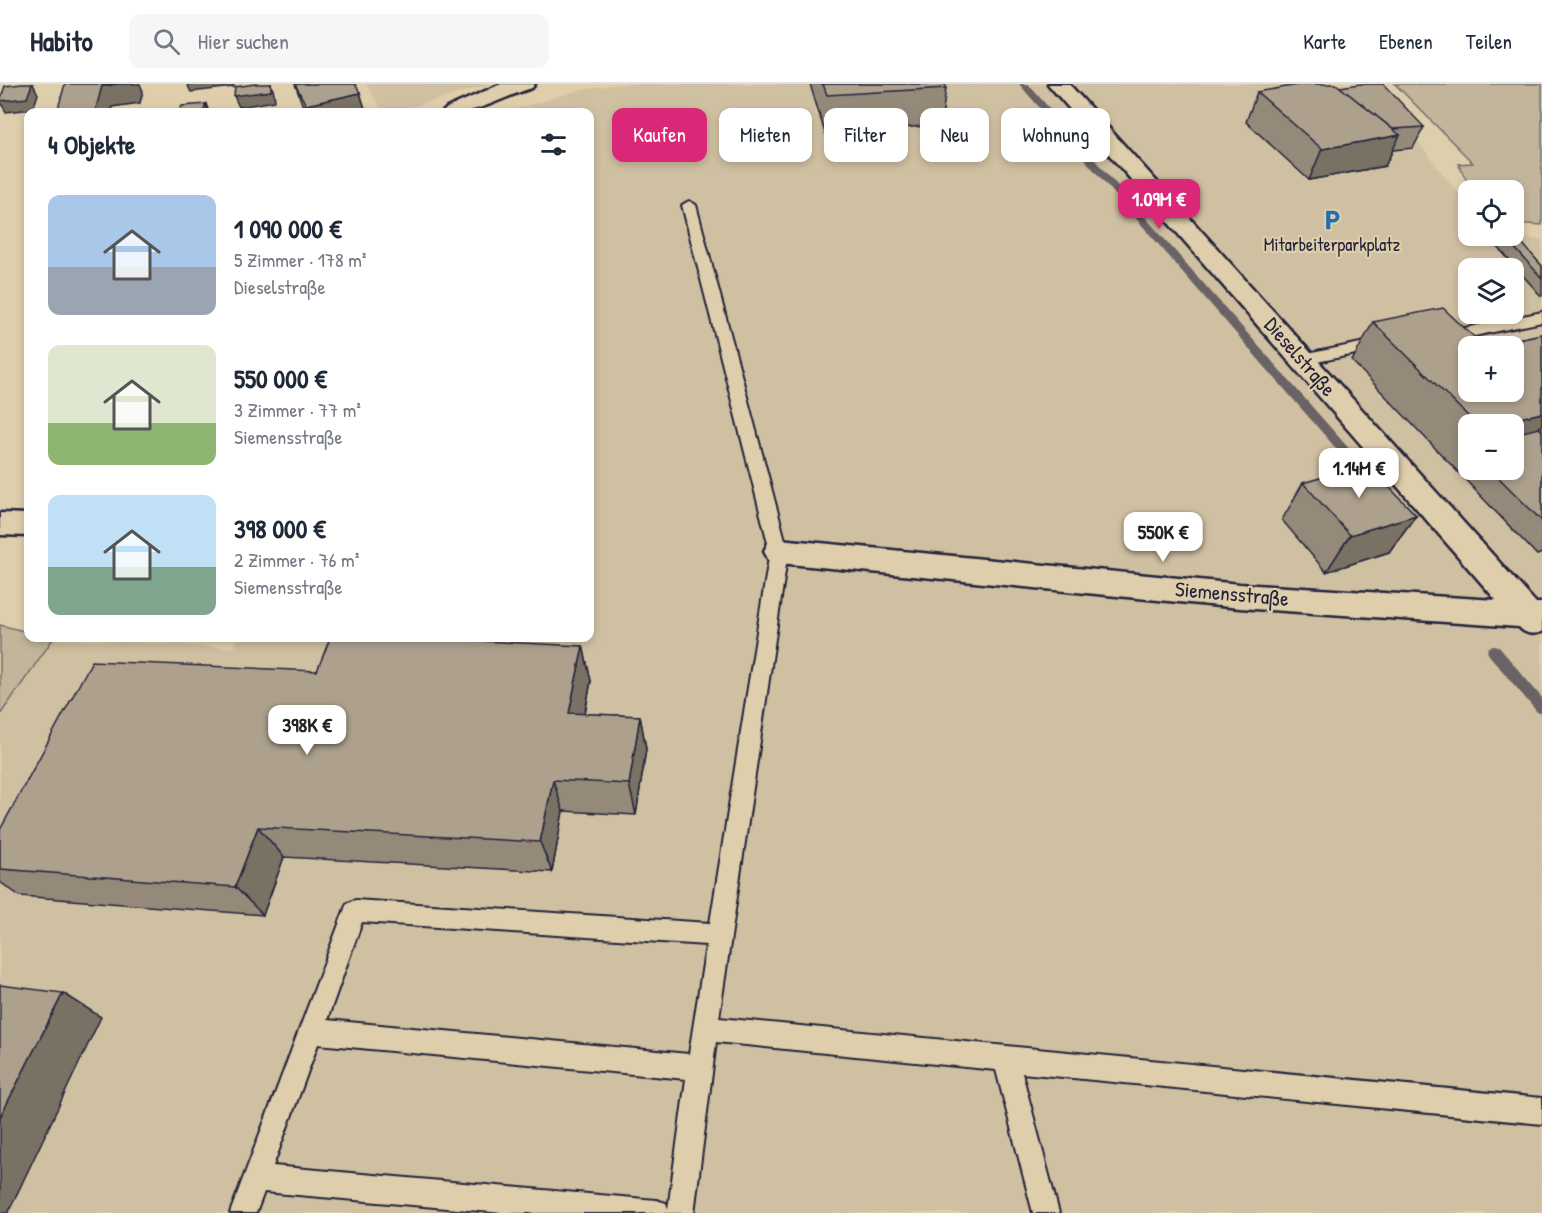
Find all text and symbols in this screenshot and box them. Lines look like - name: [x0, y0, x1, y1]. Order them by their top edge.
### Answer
- search box: [129, 14, 549, 68]
- text: Habito: [30, 22, 93, 60]
- icon: search: [150, 25, 183, 58]
- text: Hier suchen: [198, 26, 289, 56]
- text: Karte: [1303, 27, 1346, 56]
- text: Ebenen: [1379, 27, 1433, 56]
- text: Teilen: [1466, 27, 1512, 56]
- chip: Kaufen: [612, 108, 707, 162]
- chip: Mieten: [719, 108, 812, 162]
- chip: Filter: [824, 108, 908, 162]
- chip: Neu: [920, 108, 989, 162]
- chip: Wohnung: [1001, 108, 1110, 162]
- text: 4 Objekte: [48, 127, 135, 162]
- icon: filters: [537, 128, 570, 161]
- pin: 1.09M €: [1104, 179, 1214, 230]
- map controls: [1458, 180, 1524, 480]
- button: locate: [1458, 180, 1524, 246]
- text: 1.09M €: [1132, 185, 1186, 212]
- parking icon: Mitarbeiterparkplatz: [1320, 208, 1344, 232]
- text: 1 090 000 €: [234, 211, 342, 246]
- icon: home: [96, 219, 168, 291]
- place label: Mitarbeiterparkplatz: [1264, 232, 1401, 257]
- text: 5 Zimmer · 178 m²: [234, 246, 366, 273]
- button: layers: [1458, 258, 1524, 324]
- text: Dieselstraße: [234, 273, 326, 300]
- street label: Dieselstraße: [1258, 311, 1343, 402]
- button: +: [1458, 336, 1524, 402]
- text: 550 000 €: [234, 361, 327, 396]
- icon: home: [96, 369, 168, 441]
- text: 3 Zimmer · 77 m²: [234, 396, 361, 423]
- button: −: [1458, 414, 1524, 480]
- text: Siemensstraße: [234, 423, 343, 450]
- pin: 1.14M €: [1304, 448, 1414, 499]
- text: 1.14M €: [1333, 454, 1385, 481]
- text: 398 000 €: [234, 511, 326, 546]
- pin: 550K €: [1114, 512, 1212, 563]
- text: 550K €: [1138, 518, 1188, 545]
- icon: home: [96, 519, 168, 591]
- text: 2 Zimmer · 76 m²: [234, 546, 359, 573]
- text: Siemensstraße: [234, 573, 343, 600]
- street label: Siemensstraße: [1174, 574, 1290, 613]
- pin: 398K €: [258, 705, 356, 756]
- text: 398K €: [282, 711, 332, 738]

